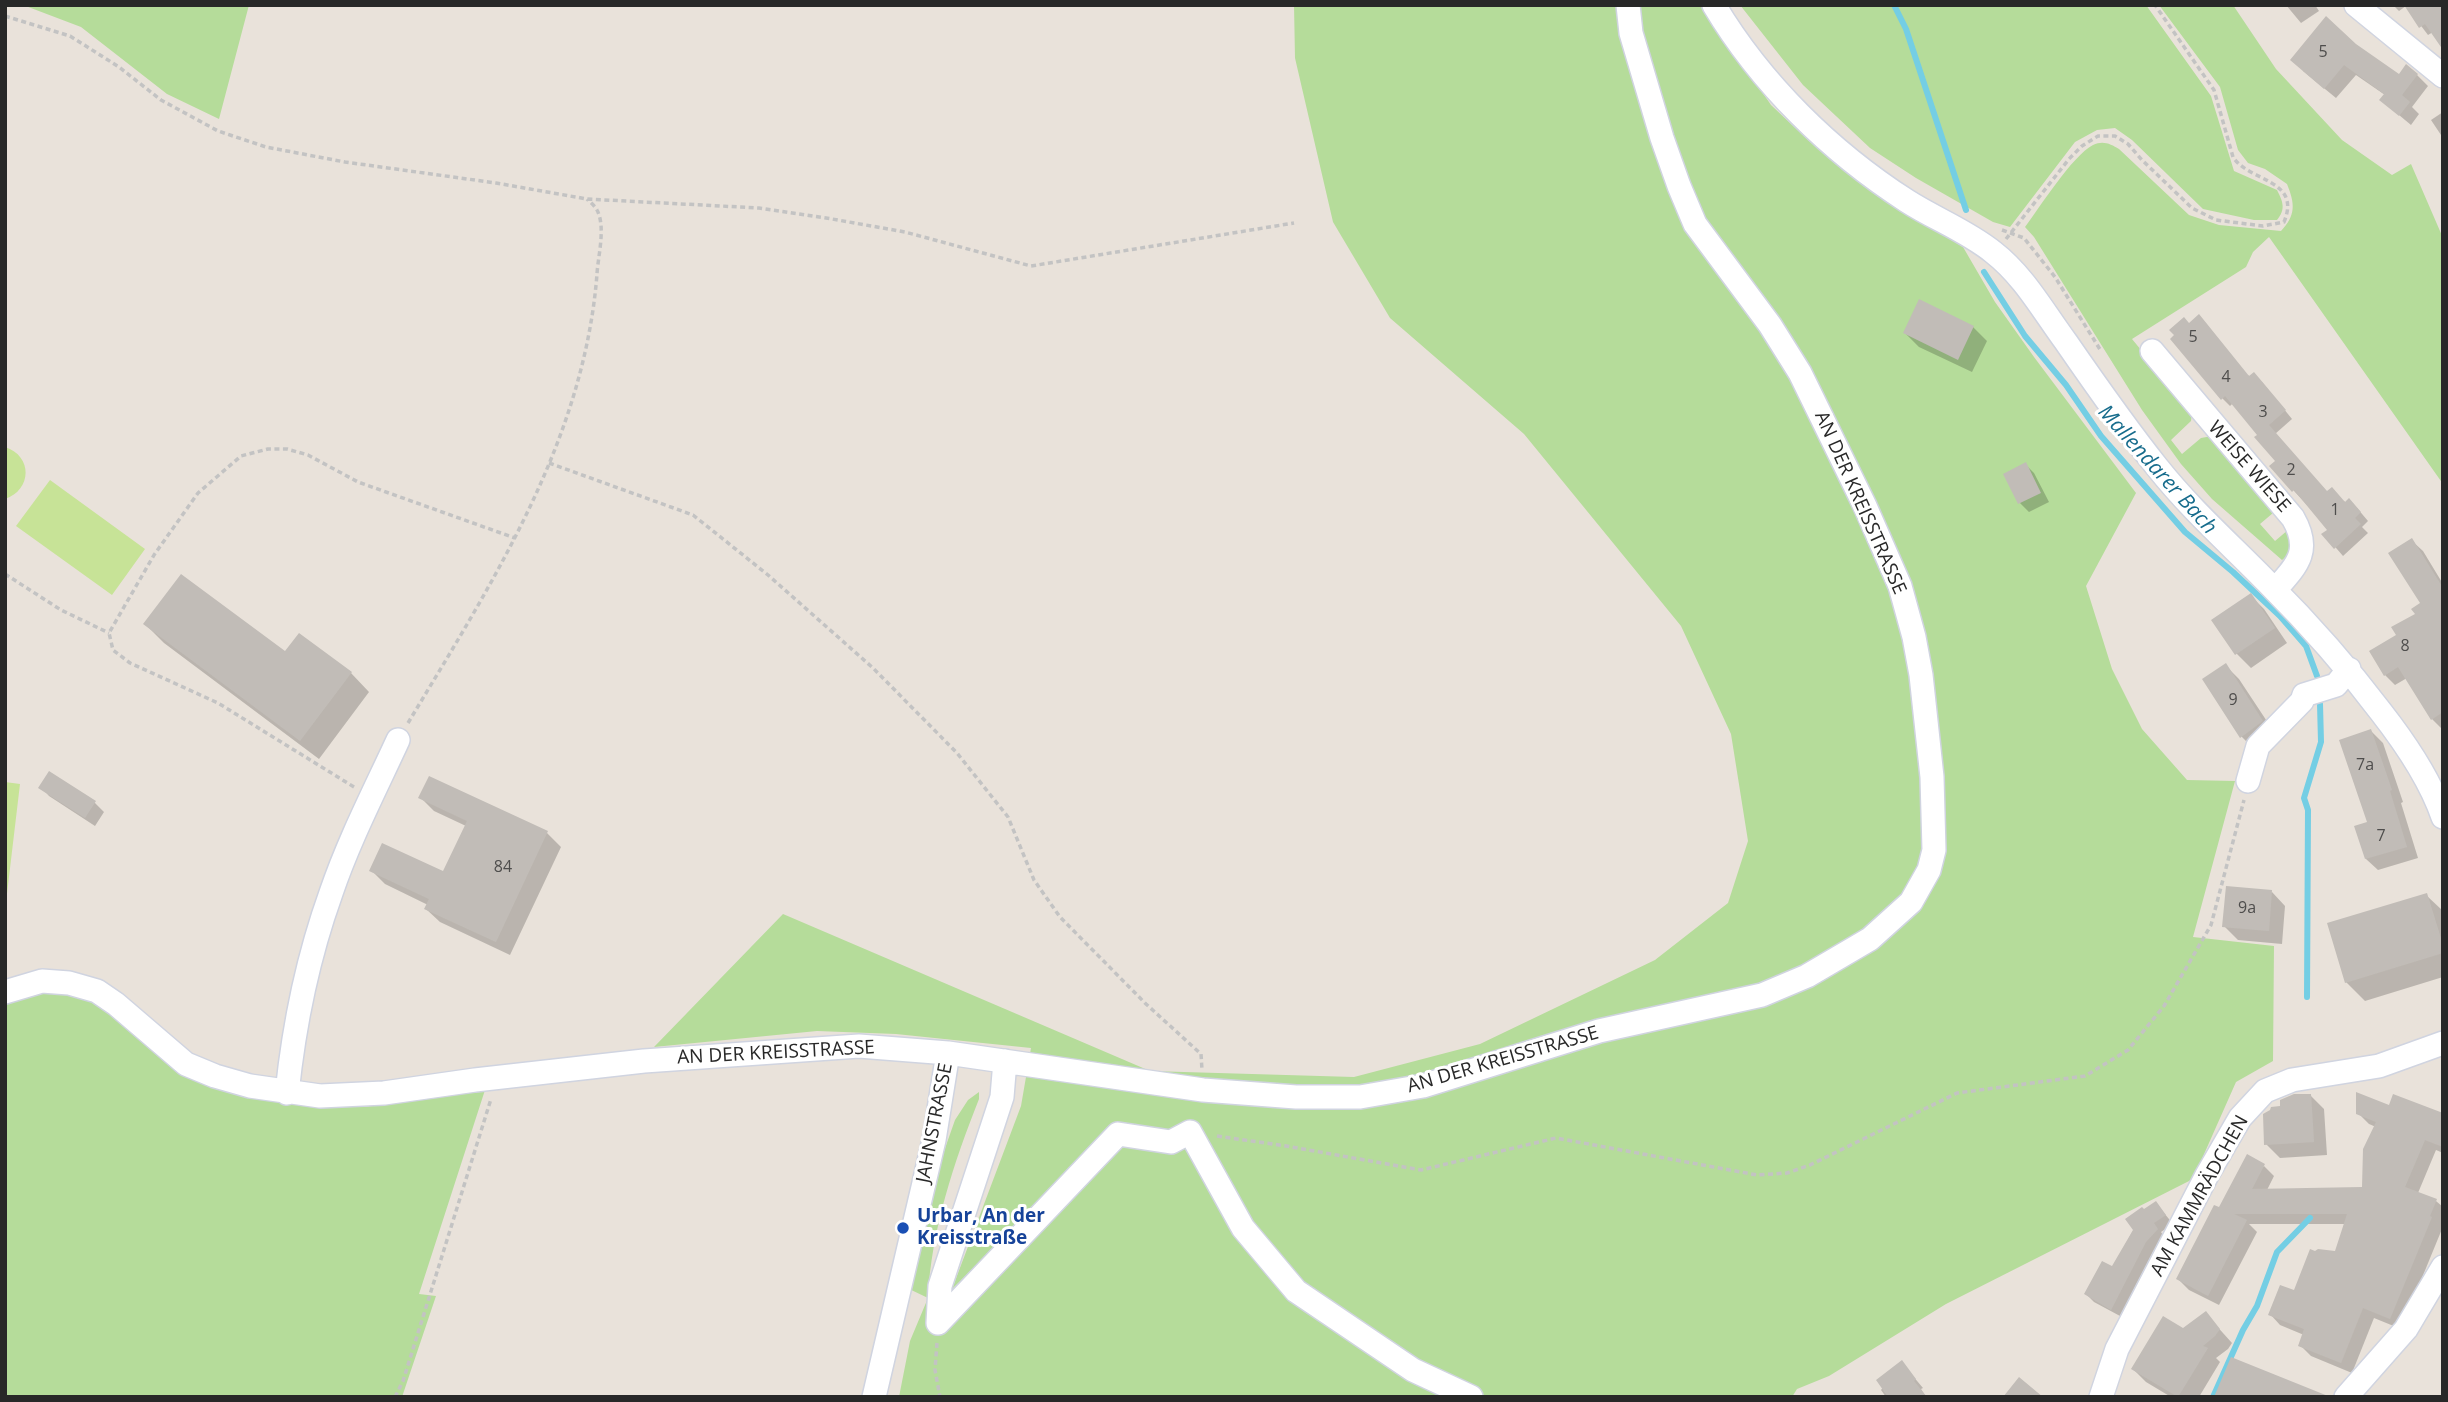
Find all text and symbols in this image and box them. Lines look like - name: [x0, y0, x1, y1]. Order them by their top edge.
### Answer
- house number: 5: [2318, 42, 2328, 62]
- house number: 5: [2188, 327, 2198, 347]
- house number: 4: [2221, 367, 2231, 387]
- water label: Mallendarer Bach: [2092, 400, 2222, 540]
- house number: 3: [2258, 402, 2268, 422]
- street label: AN DER KREISSTRASSE: [1809, 408, 1911, 598]
- street label: WEISE WIESE: [2203, 417, 2295, 517]
- house number: 2: [2286, 460, 2296, 480]
- house number: 1: [2330, 500, 2340, 520]
- house number: 8: [2400, 636, 2410, 656]
- house number: 9: [2228, 690, 2238, 710]
- house number: 7a: [2356, 755, 2374, 775]
- house number: 7: [2376, 826, 2386, 846]
- house number: 84: [494, 857, 512, 877]
- house number: 9a: [2238, 898, 2256, 918]
- street label: AN DER KREISSTRASSE: [1405, 1022, 1601, 1098]
- street label: AN DER KREISSTRASSE: [677, 1036, 875, 1070]
- street label: JAHNSTRASSE: [912, 1061, 958, 1185]
- street label: AM KAMMRÄDCHEN: [2146, 1112, 2254, 1280]
- place label: Urbar, An der Kreisstraße: [917, 1206, 1045, 1250]
- marker: Urbar, An der Kreisstraße: [895, 1220, 911, 1236]

